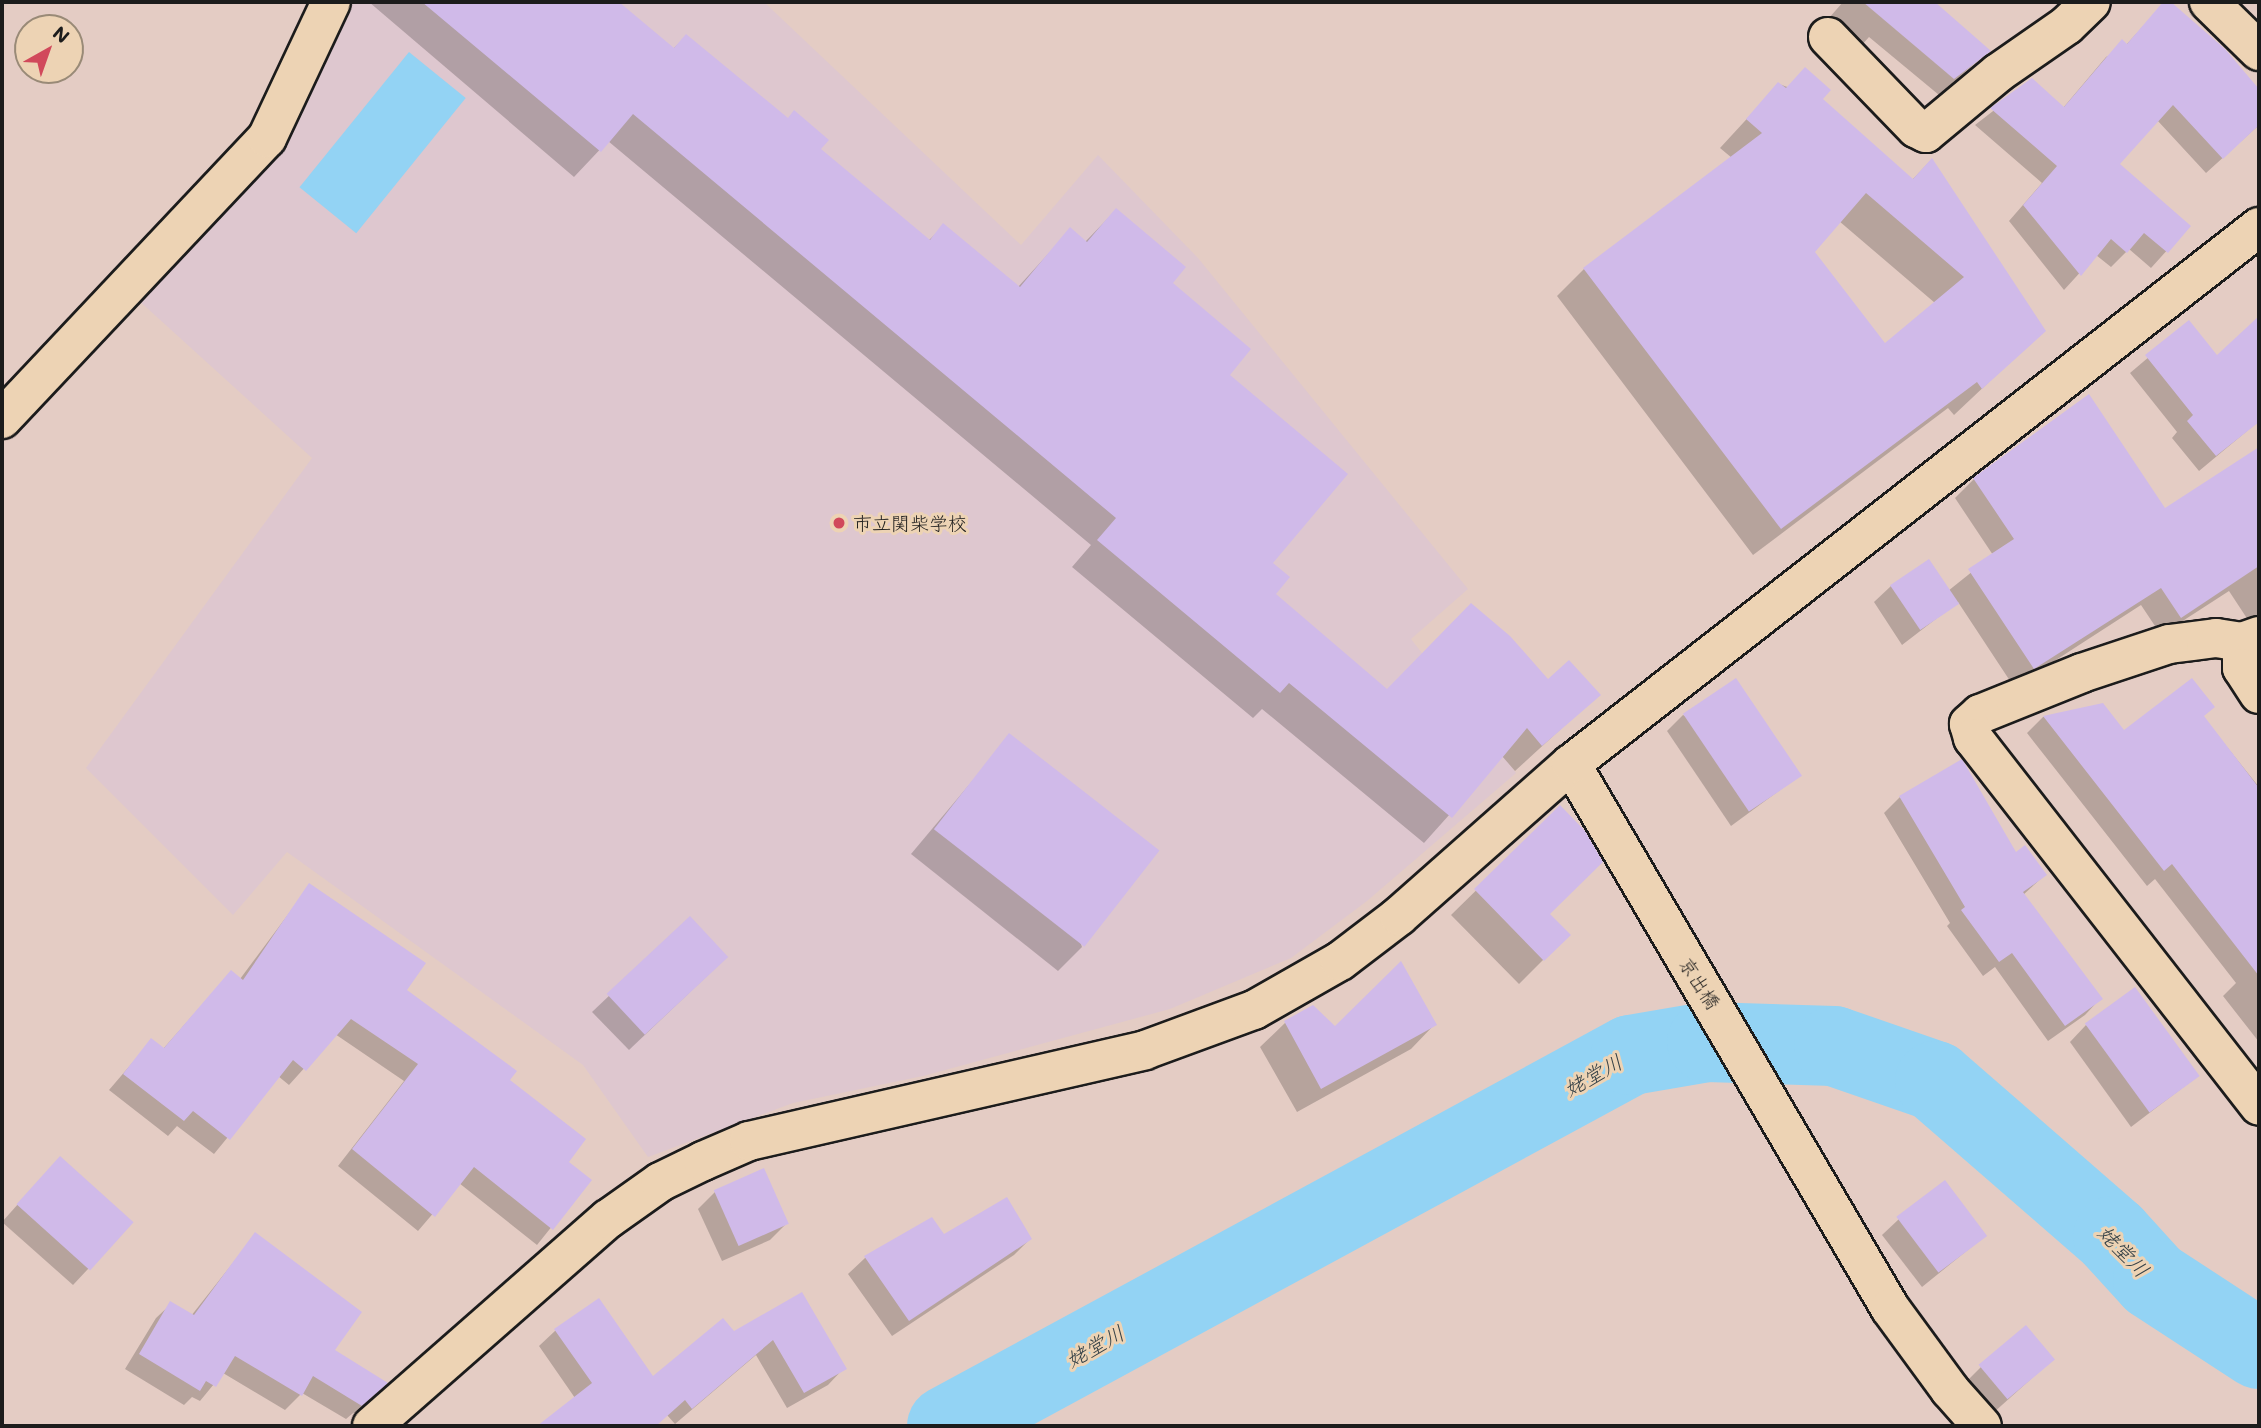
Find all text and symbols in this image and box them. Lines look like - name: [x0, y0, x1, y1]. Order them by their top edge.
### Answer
- north arrow: [14, 14, 84, 84]
- text: N: [48, 20, 75, 48]
- place label: 市立関柴学校: [853, 512, 967, 534]
- marker: 市立関柴学校: [831, 515, 847, 531]
- street label: 京出橋: [1675, 953, 1725, 1013]
- water label: 姥堂川: [1559, 1049, 1627, 1101]
- water label: 姥堂川: [2093, 1220, 2155, 1282]
- water label: 姥堂川: [1061, 1320, 1129, 1372]

